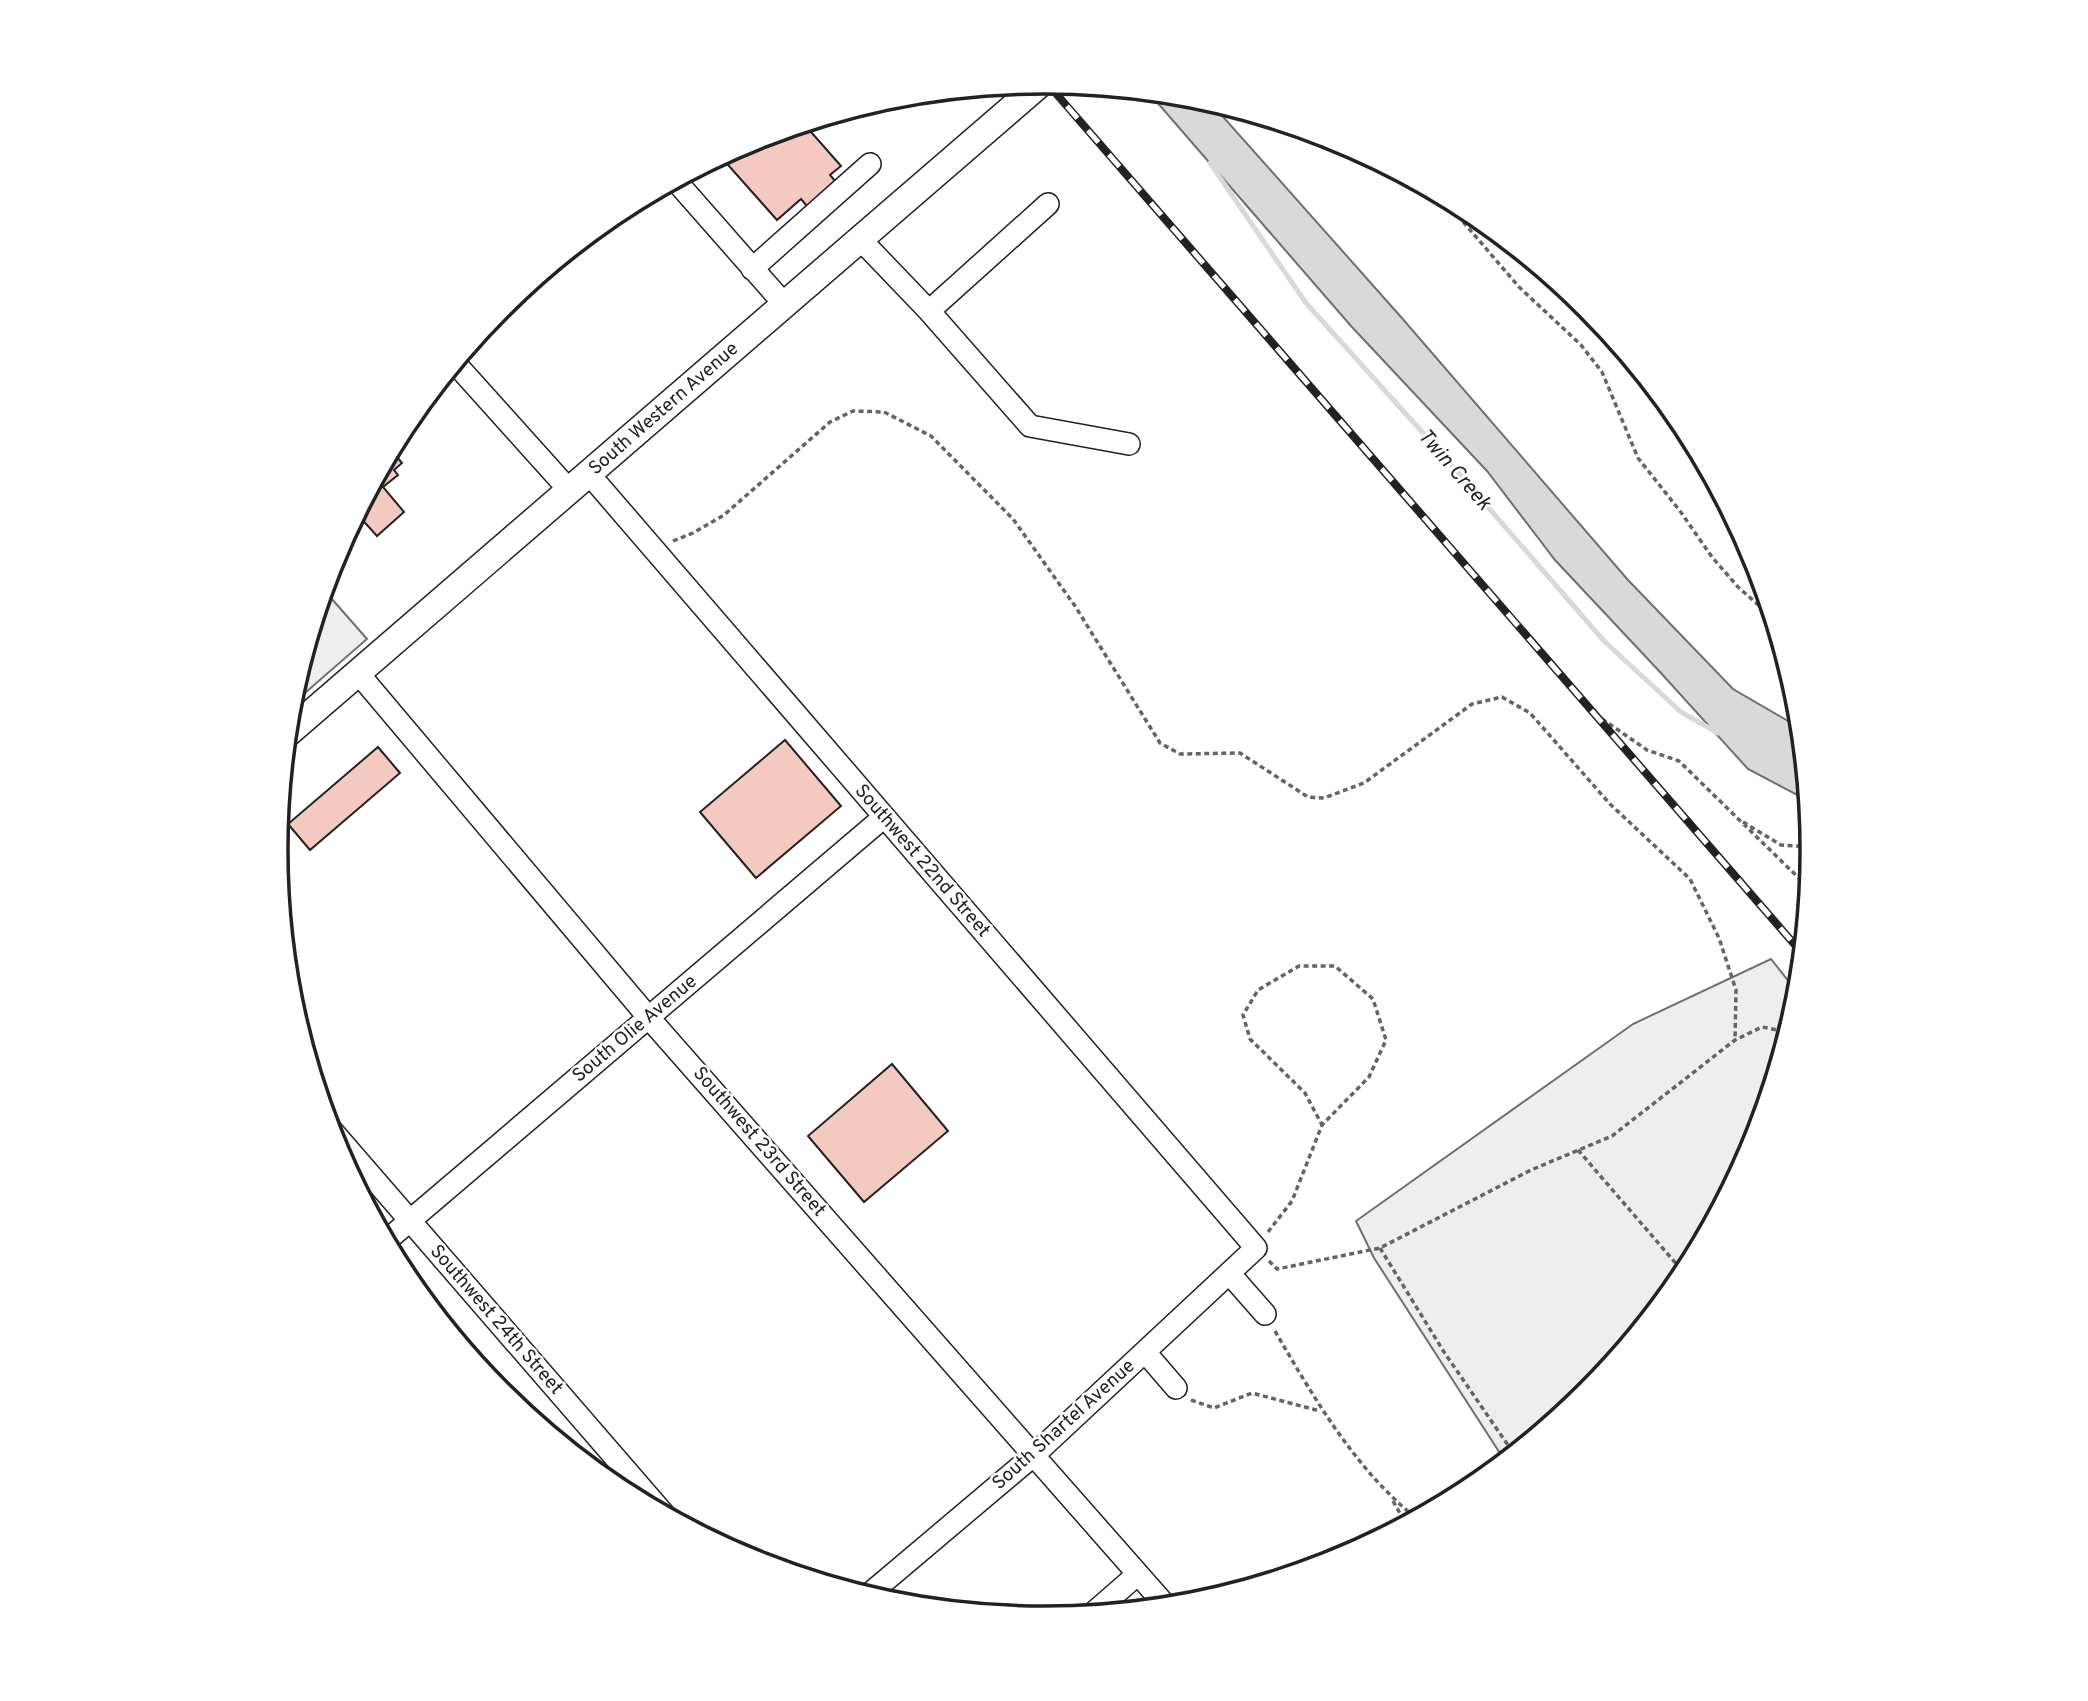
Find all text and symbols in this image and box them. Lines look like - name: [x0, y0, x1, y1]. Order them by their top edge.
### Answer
- street label: South Western Avenue: [584, 337, 744, 481]
- water label: Twin Creek: [1411, 424, 1497, 517]
- street label: Southwest 22nd Street: [849, 779, 995, 943]
- street label: South Olie Avenue: [568, 970, 702, 1088]
- street label: Southwest 23rd Street: [687, 1062, 831, 1222]
- street label: Southwest 24th Street: [424, 1240, 568, 1400]
- street label: South Shartel Avenue: [988, 1355, 1140, 1495]

